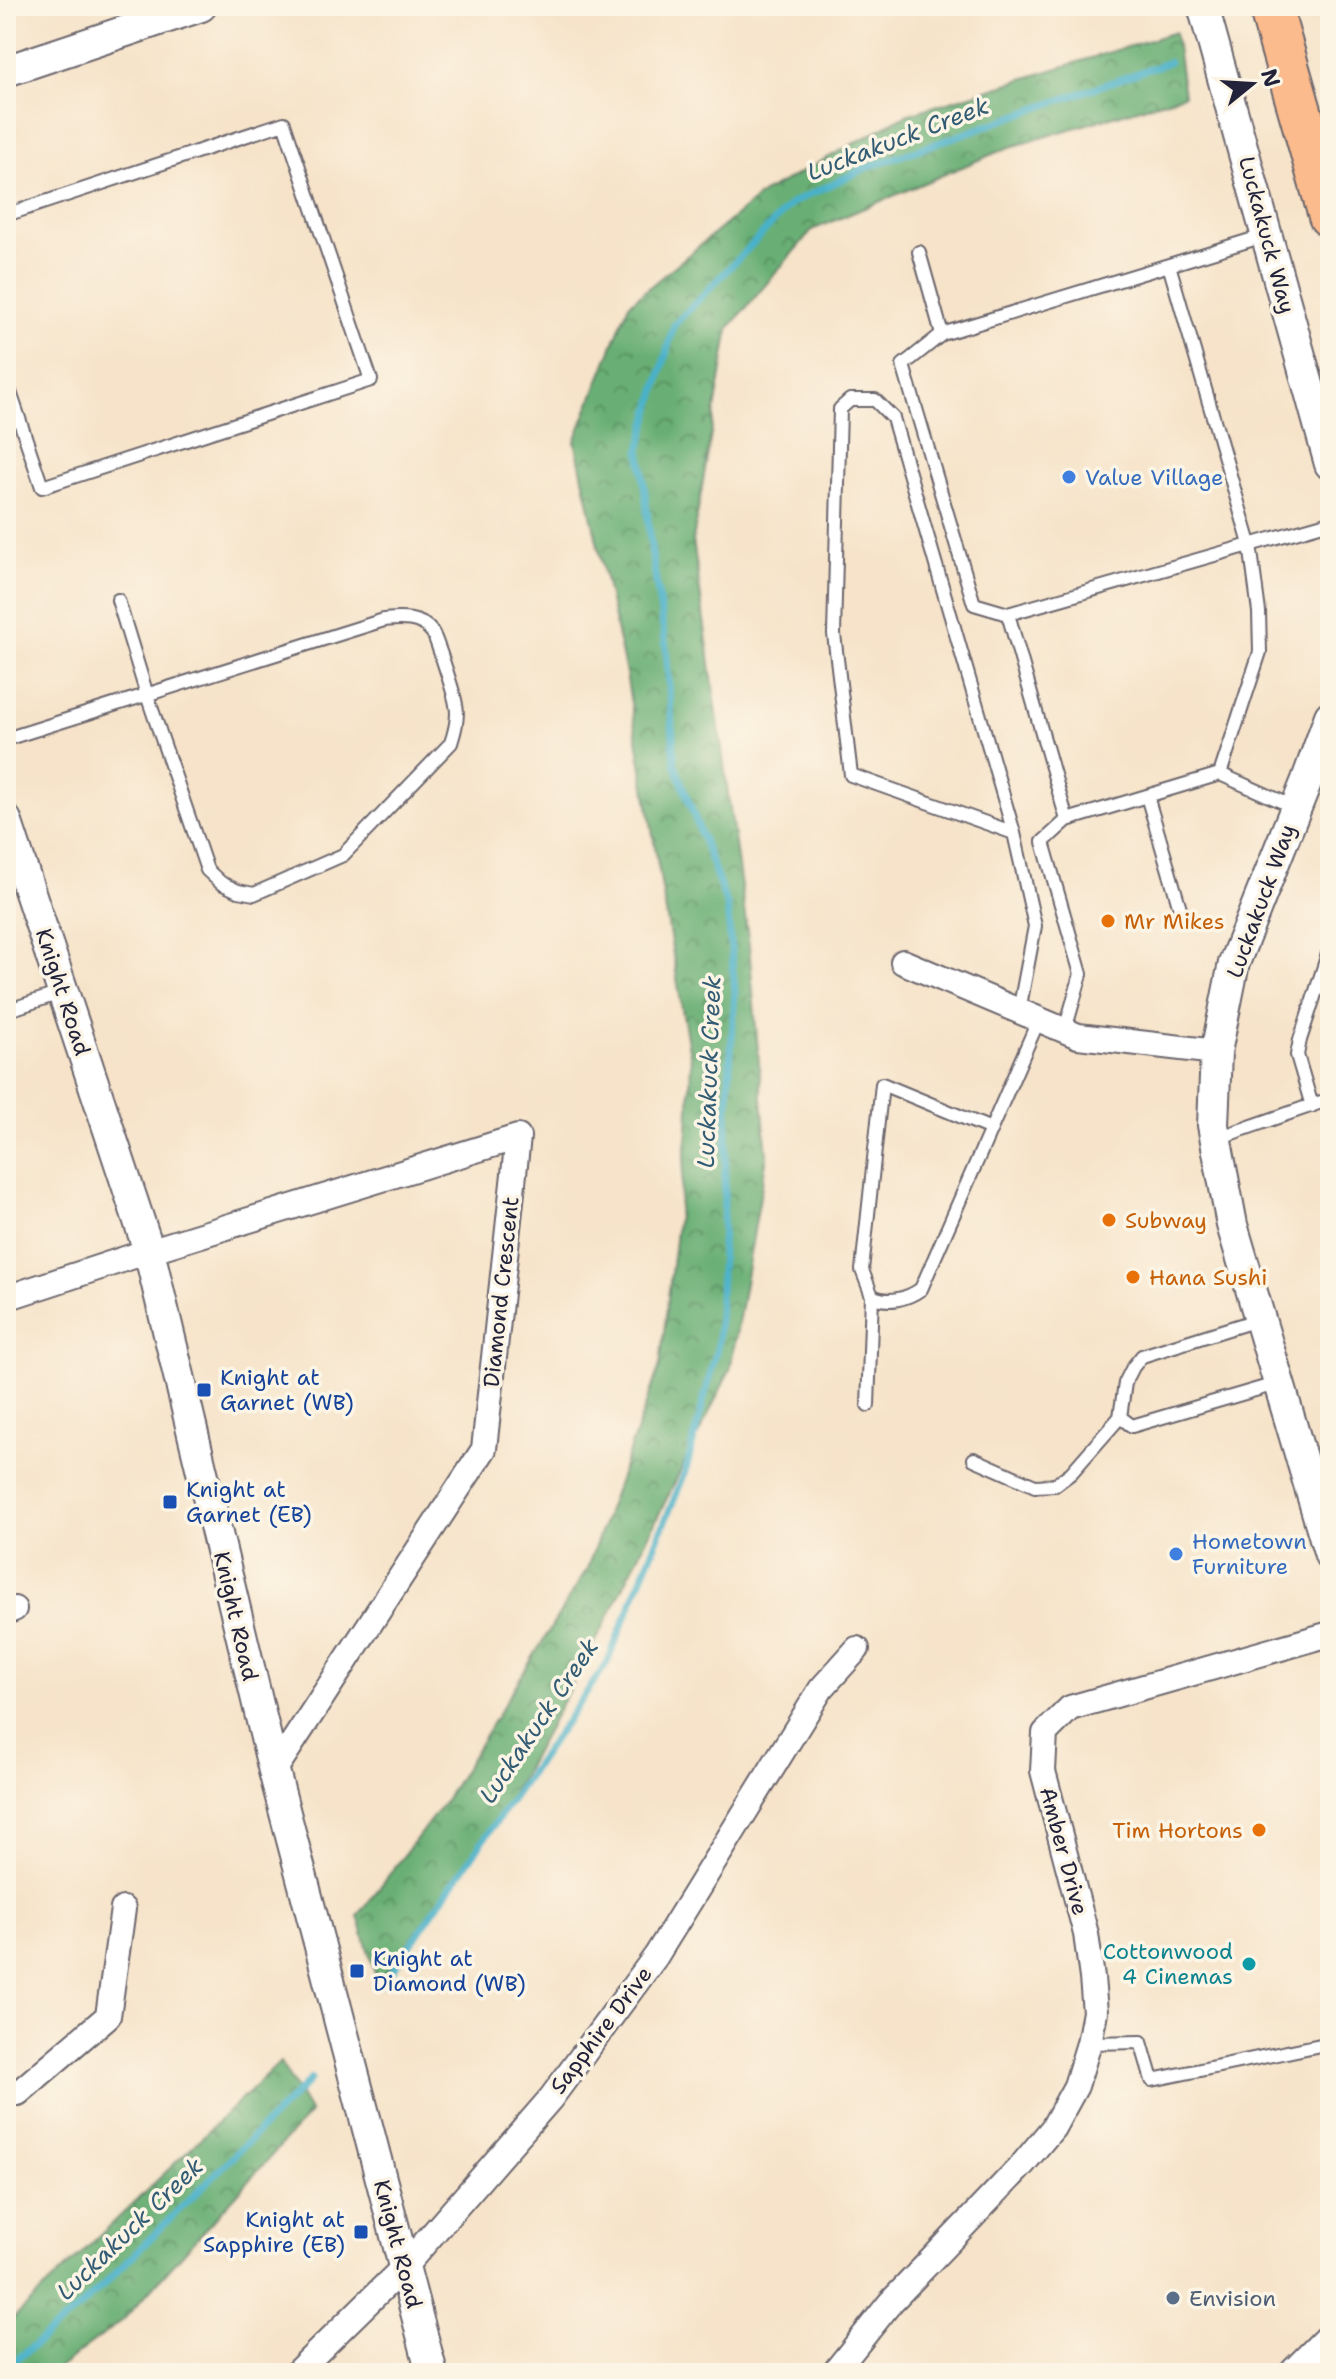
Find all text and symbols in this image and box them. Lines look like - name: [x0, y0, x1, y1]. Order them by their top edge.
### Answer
- north arrow: [1212, 44, 1292, 124]
- text: N: [1254, 65, 1287, 91]
- water label: Luckakuck Creek: [802, 89, 994, 188]
- street label: Luckakuck Way: [1232, 153, 1302, 317]
- place label: Value Village: [1085, 463, 1224, 492]
- marker: Value Village: [1060, 468, 1078, 486]
- street label: Luckakuck Way: [1220, 820, 1302, 982]
- place label: Mr Mikes: [1124, 907, 1225, 936]
- marker: Mr Mikes: [1099, 912, 1117, 930]
- street label: Knight Road: [29, 925, 97, 1059]
- water label: Luckakuck Creek: [690, 975, 728, 1169]
- street label: Diamond Crescent: [477, 1195, 525, 1389]
- place label: Subway: [1125, 1206, 1207, 1235]
- marker: Subway: [1100, 1211, 1118, 1229]
- place label: Hana Sushi: [1149, 1263, 1268, 1292]
- marker: Hana Sushi: [1124, 1268, 1142, 1286]
- place label: Knight at Garnet (WB): [220, 1363, 354, 1417]
- marker: Knight at Garnet (WB): [195, 1381, 213, 1399]
- place label: Knight at Garnet (EB): [186, 1475, 312, 1529]
- marker: Knight at Garnet (EB): [161, 1493, 179, 1511]
- place label: Hometown Furniture: [1192, 1527, 1307, 1581]
- marker: Hometown Furniture: [1167, 1545, 1185, 1563]
- street label: Knight Road: [207, 1548, 265, 1684]
- water label: Luckakuck Creek: [472, 1632, 606, 1810]
- street label: Amber Drive: [1033, 1784, 1095, 1918]
- place label: Tim Hortons: [1112, 1816, 1243, 1845]
- marker: Tim Hortons: [1250, 1821, 1268, 1839]
- place label: Cottonwood 4 Cinemas: [1103, 1937, 1233, 1991]
- place label: Knight at Diamond (WB): [373, 1944, 526, 1998]
- marker: Cottonwood 4 Cinemas: [1240, 1955, 1258, 1973]
- street label: Sapphire Drive: [543, 1960, 659, 2100]
- marker: Knight at Diamond (WB): [348, 1962, 366, 1980]
- water label: Luckakuck Creek: [50, 2150, 211, 2307]
- street label: Knight Road: [367, 2176, 429, 2312]
- place label: Knight at Sapphire (EB): [203, 2205, 345, 2259]
- marker: Knight at Sapphire (EB): [352, 2223, 370, 2241]
- place label: Envision: [1189, 2284, 1276, 2313]
- marker: Envision: [1164, 2289, 1182, 2307]

